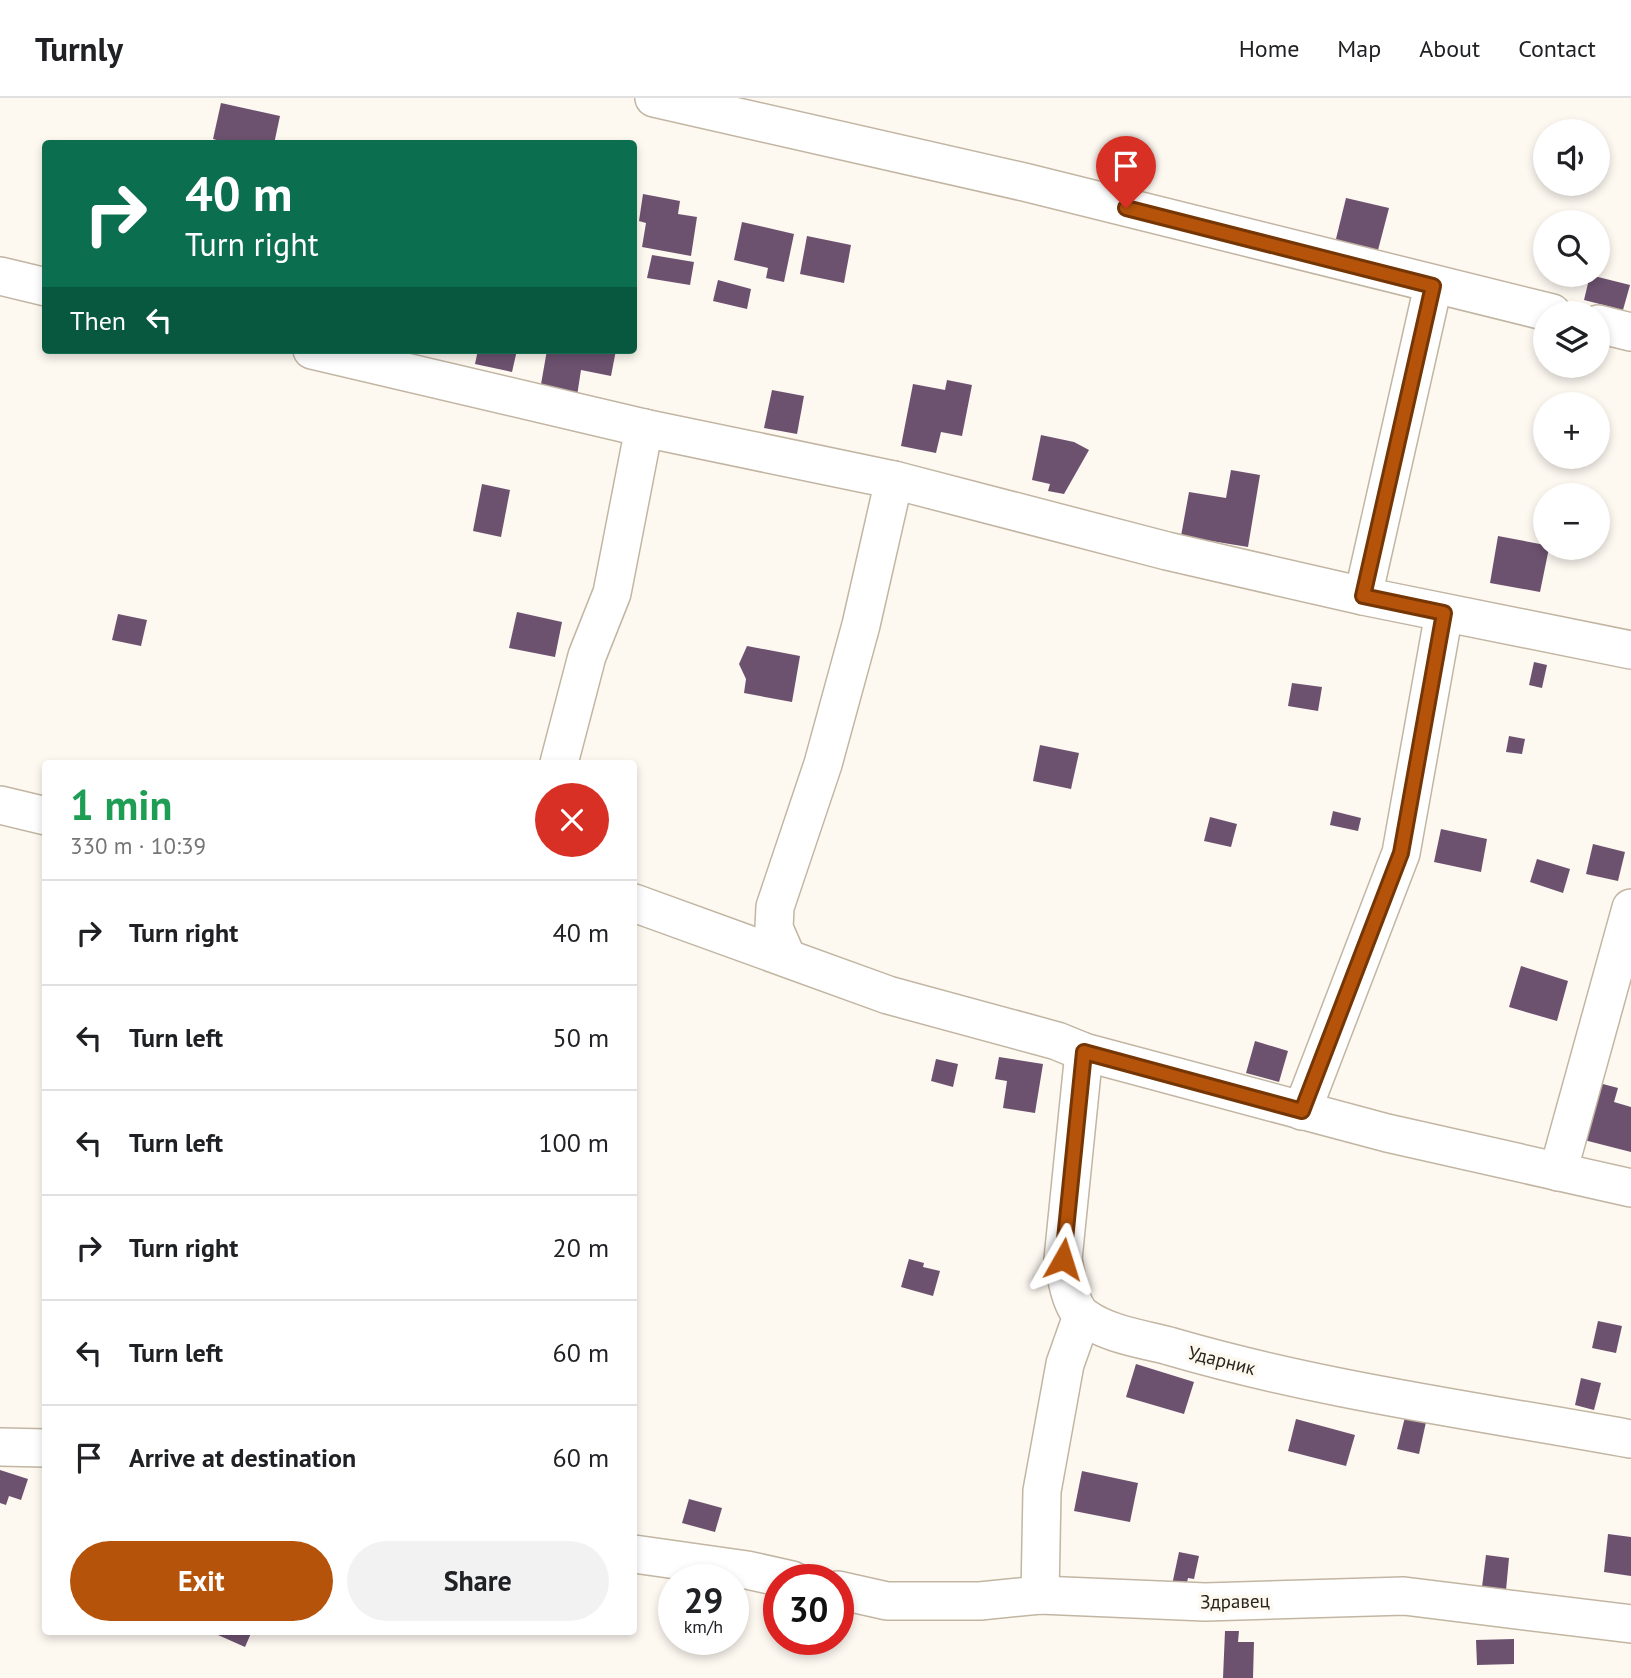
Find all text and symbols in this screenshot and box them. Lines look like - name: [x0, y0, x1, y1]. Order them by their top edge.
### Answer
- text: Turnly: [35, 27, 123, 70]
- text: Home: [1239, 33, 1299, 64]
- text: Map: [1337, 33, 1381, 64]
- text: About: [1419, 33, 1480, 64]
- text: Contact: [1518, 33, 1596, 64]
- map controls: [1533, 119, 1610, 560]
- button: sound: [1533, 119, 1610, 196]
- pin: [1096, 136, 1156, 208]
- icon: arrive: [1107, 147, 1145, 185]
- text: 40 m: [185, 161, 292, 225]
- icon: right: [70, 168, 161, 259]
- button: search: [1533, 210, 1610, 287]
- text: Turn right: [185, 223, 319, 265]
- icon: left: [140, 301, 178, 339]
- button: layers: [1533, 301, 1610, 378]
- text: Then: [70, 304, 126, 337]
- button: +: [1533, 392, 1610, 469]
- button: −: [1533, 483, 1610, 560]
- text: 1 min: [70, 777, 172, 832]
- button: close: [535, 783, 609, 857]
- text: 330 m · 10:39: [70, 831, 206, 860]
- icon: right: [70, 914, 108, 952]
- text: Turn right: [129, 916, 238, 949]
- text: 40 m: [553, 916, 609, 949]
- icon: left: [70, 1019, 108, 1057]
- text: Turn left: [129, 1021, 223, 1054]
- text: 50 m: [553, 1021, 609, 1054]
- icon: left: [70, 1124, 108, 1162]
- text: Turn left: [129, 1126, 223, 1159]
- text: 100 m: [538, 1126, 609, 1159]
- position arrow: [1026, 1222, 1100, 1296]
- icon: right: [70, 1229, 108, 1267]
- text: Turn right: [129, 1231, 238, 1264]
- text: 20 m: [553, 1231, 609, 1264]
- icon: left: [70, 1334, 108, 1372]
- text: Turn left: [129, 1336, 223, 1369]
- text: 60 m: [553, 1336, 609, 1369]
- street label: Ударник: [1186, 1340, 1258, 1380]
- icon: arrive: [70, 1439, 108, 1477]
- text: Arrive at destination: [129, 1441, 356, 1474]
- text: 60 m: [553, 1441, 609, 1474]
- button: Exit: [70, 1541, 333, 1621]
- button: Share: [347, 1541, 609, 1621]
- speed limit sign: 30: [763, 1564, 854, 1655]
- text: 29: [684, 1577, 723, 1623]
- street label: Здравец: [1200, 1588, 1270, 1614]
- text: km/h: [684, 1615, 723, 1638]

